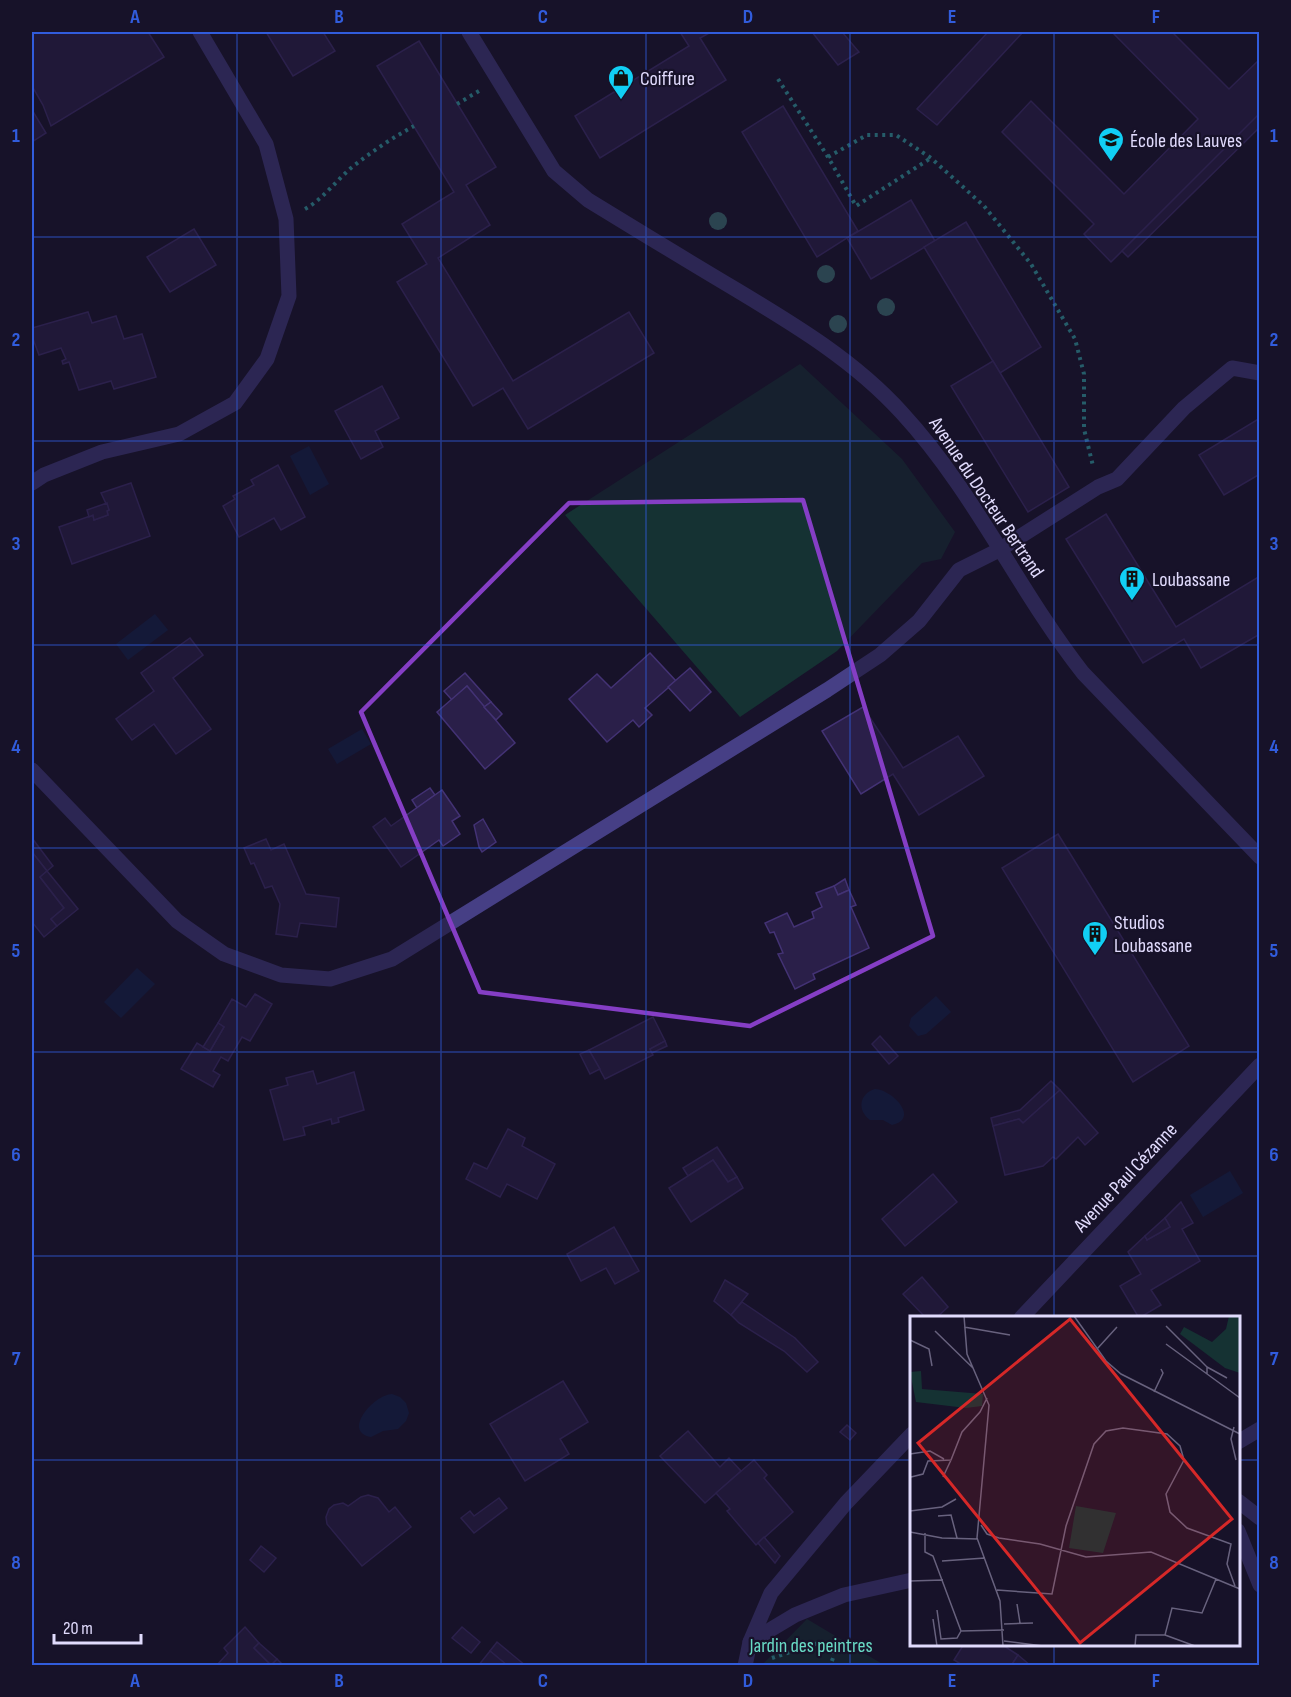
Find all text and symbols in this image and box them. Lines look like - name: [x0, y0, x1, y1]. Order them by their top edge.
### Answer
- text: A: [129, 5, 140, 29]
- text: B: [334, 5, 344, 29]
- text: C: [538, 5, 548, 29]
- text: D: [743, 5, 753, 29]
- text: E: [948, 5, 956, 29]
- text: F: [1152, 5, 1160, 29]
- shop icon: Coiffure: [606, 63, 636, 101]
- place label: Coiffure: [640, 67, 695, 91]
- text: 1: [12, 124, 20, 148]
- text: 1: [1270, 124, 1278, 148]
- school or university icon: École des Lauves: [1096, 125, 1126, 163]
- place label: École des Lauves: [1130, 129, 1242, 153]
- text: 2: [12, 328, 20, 352]
- text: 2: [1270, 328, 1278, 352]
- street label: Avenue du Docteur Bertrand: [923, 412, 1049, 582]
- text: 3: [12, 532, 21, 556]
- text: 3: [1270, 532, 1279, 556]
- building icon: Loubassane: [1117, 564, 1147, 602]
- place label: Loubassane: [1152, 568, 1230, 592]
- text: 4: [11, 735, 21, 759]
- text: 4: [1269, 735, 1279, 759]
- place label: Studios Loubassane: [1114, 911, 1192, 958]
- building icon: Studios Loubassane: [1080, 919, 1110, 957]
- text: 5: [12, 939, 21, 963]
- text: 5: [1270, 939, 1279, 963]
- street label: Avenue Paul Cézanne: [1068, 1118, 1183, 1238]
- text: 6: [11, 1143, 21, 1167]
- text: 6: [1269, 1143, 1279, 1167]
- inset map: [910, 1316, 1240, 1646]
- text: 7: [12, 1347, 21, 1371]
- text: 7: [1270, 1347, 1279, 1371]
- text: 8: [11, 1551, 21, 1575]
- text: 8: [1269, 1551, 1279, 1575]
- scale bar: [54, 1607, 141, 1645]
- text: 20 m: [63, 1618, 93, 1639]
- park label: Jardin des peintres: [748, 1634, 873, 1658]
- text: A: [129, 1669, 140, 1693]
- text: B: [334, 1669, 344, 1693]
- text: C: [538, 1669, 548, 1693]
- text: D: [743, 1669, 753, 1693]
- text: E: [948, 1669, 956, 1693]
- text: F: [1152, 1669, 1160, 1693]

